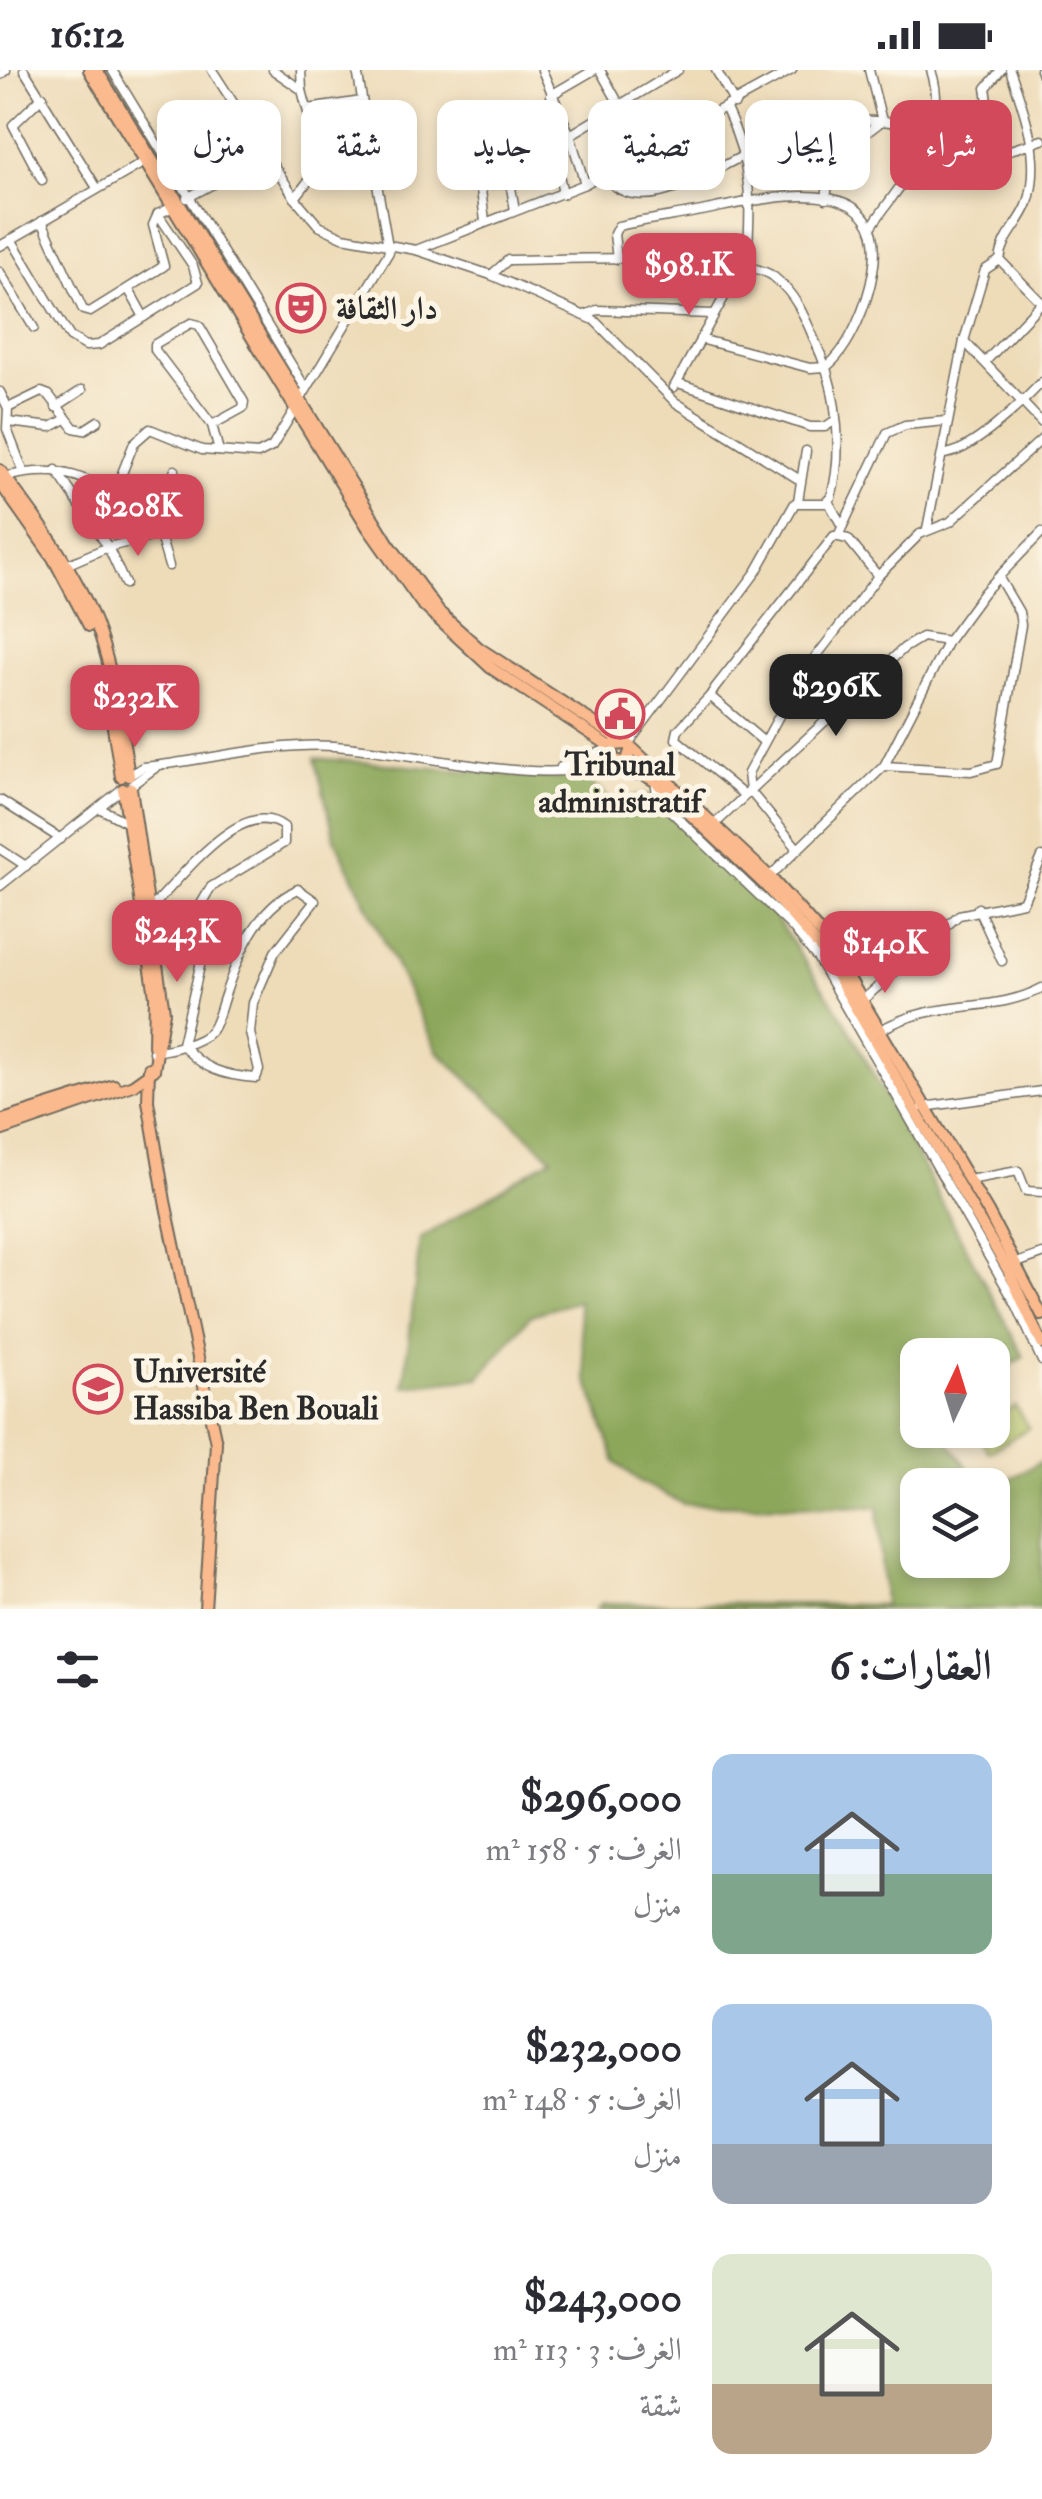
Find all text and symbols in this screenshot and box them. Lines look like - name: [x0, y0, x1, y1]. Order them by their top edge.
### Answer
- text: 16:12: [50, 11, 125, 59]
- chip: منزل: [157, 100, 281, 190]
- chip: شقة: [301, 100, 417, 190]
- chip: جديد: [437, 100, 568, 190]
- chip: تصفية: [588, 100, 725, 190]
- chip: إيجار: [745, 100, 870, 190]
- chip: شراء: [890, 100, 1012, 190]
- pin: $98.1K: [608, 233, 770, 318]
- text: $98.1K: [644, 245, 734, 285]
- theatre icon: دار الثقافة: [275, 282, 327, 334]
- place label: دار الثقافة: [336, 289, 438, 329]
- pin: $208K: [68, 474, 208, 559]
- text: $208K: [94, 486, 182, 526]
- pin: $296K: [766, 654, 906, 739]
- pin: $232K: [65, 665, 205, 750]
- text: $296K: [791, 666, 881, 706]
- text: $232K: [92, 677, 178, 717]
- public building icon: Tribunal administratif: [594, 688, 646, 740]
- place label: Tribunal administratif: [539, 745, 707, 822]
- pin: $243K: [107, 900, 247, 985]
- pin: $140K: [815, 911, 955, 996]
- text: $243K: [134, 912, 220, 952]
- text: $140K: [842, 923, 928, 963]
- north arrow: [900, 1338, 1010, 1448]
- map controls: [900, 1338, 1010, 1578]
- place label: Université Hassiba Ben Bouali: [133, 1352, 379, 1429]
- school or university icon: Université Hassiba Ben Bouali: [72, 1363, 124, 1415]
- button: layers: [900, 1468, 1010, 1578]
- text: العقارات: 6: [829, 1640, 992, 1692]
- icon: filters: [50, 1642, 105, 1697]
- text: $296,000: [520, 1772, 682, 1824]
- icon: home: [792, 1794, 912, 1914]
- text: الغرف: 5 · 158 m²: [486, 1830, 682, 1870]
- text: منزل: [633, 1886, 682, 1926]
- text: $232,000: [525, 2022, 682, 2074]
- icon: home: [792, 2044, 912, 2164]
- text: الغرف: 5 · 148 m²: [483, 2080, 682, 2120]
- text: منزل: [633, 2136, 682, 2176]
- text: $243,000: [524, 2272, 682, 2324]
- icon: home: [792, 2294, 912, 2414]
- text: الغرف: 3 · 113 m²: [493, 2330, 682, 2370]
- text: شقة: [640, 2386, 682, 2426]

